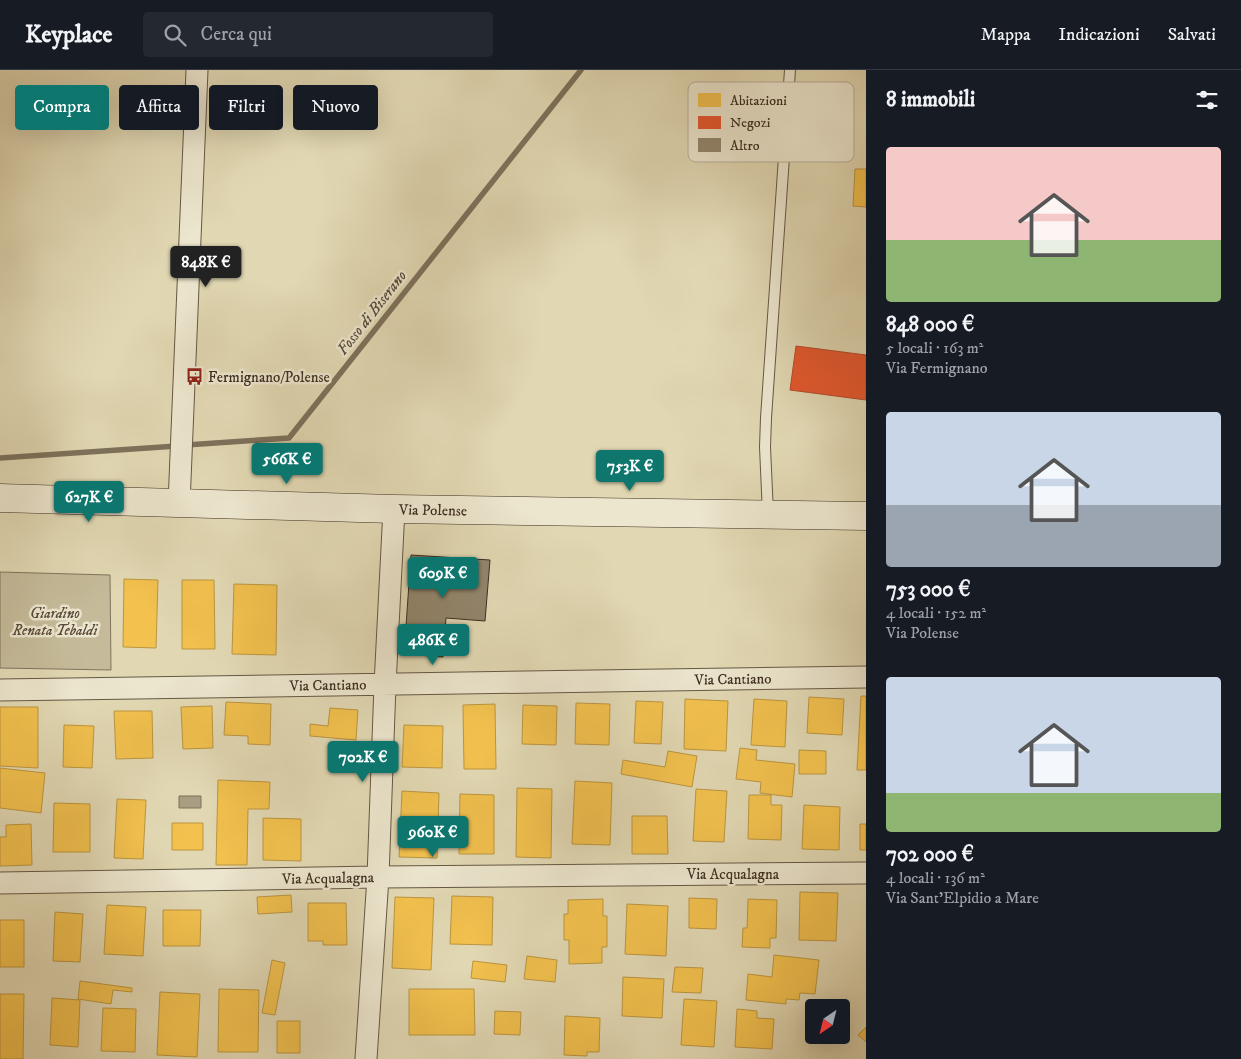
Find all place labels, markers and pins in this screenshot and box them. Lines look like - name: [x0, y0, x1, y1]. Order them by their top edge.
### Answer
- pin: 848K €: [165, 246, 247, 288]
- bus stop icon: Fermignano/Polense: [184, 367, 204, 387]
- place label: Fermignano/Polense: [208, 368, 330, 387]
- pin: 566K €: [246, 442, 328, 485]
- pin: 753K €: [589, 450, 671, 492]
- pin: 627K €: [48, 480, 130, 523]
- pin: 609K €: [402, 556, 484, 599]
- pin: 486K €: [392, 624, 474, 666]
- pin: 702K €: [322, 740, 404, 783]
- pin: 960K €: [392, 816, 474, 858]

